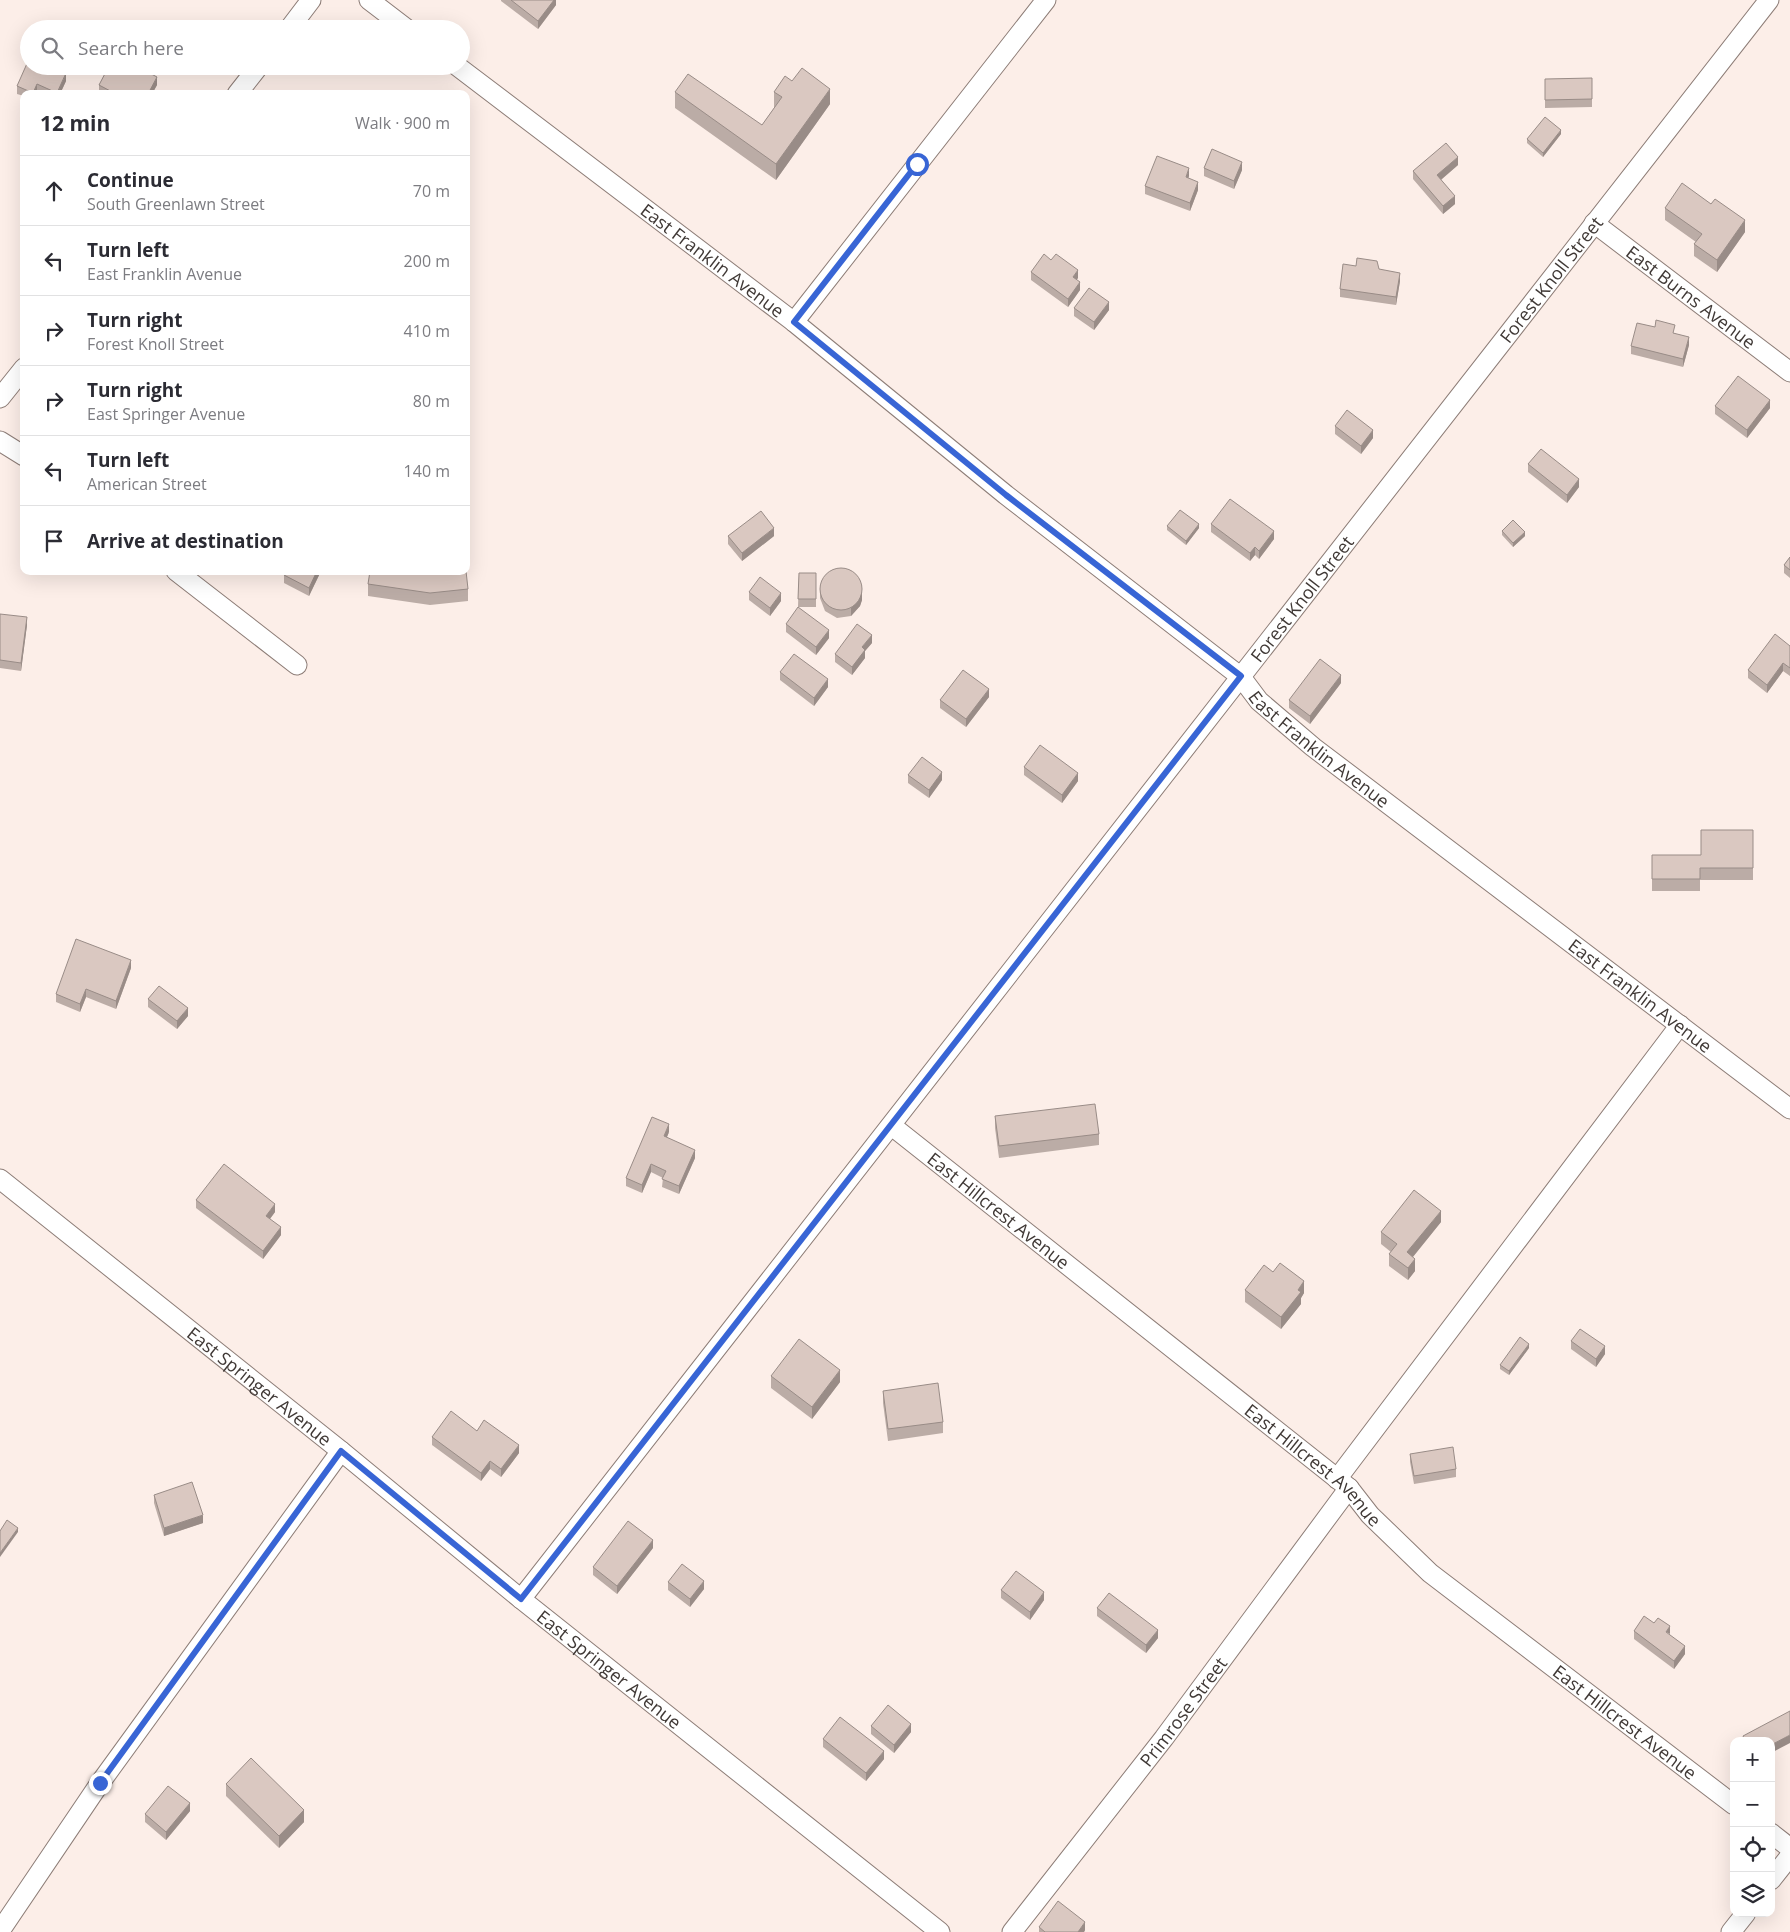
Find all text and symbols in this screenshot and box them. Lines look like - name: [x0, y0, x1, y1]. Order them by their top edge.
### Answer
- search box: [20, 20, 470, 75]
- icon: search: [38, 34, 66, 62]
- text: Search here: [78, 35, 184, 61]
- text: 12 min: [40, 109, 110, 137]
- text: Walk · 900 m: [355, 112, 450, 134]
- route start: [906, 153, 929, 176]
- text: Continue: [87, 167, 174, 193]
- icon: ahead: [40, 177, 68, 205]
- text: 70 m: [413, 180, 450, 202]
- text: South Greenlawn Street: [87, 193, 265, 215]
- street label: East Franklin Avenue: [636, 198, 789, 322]
- street label: Forest Knoll Street: [1494, 211, 1608, 348]
- text: Turn left: [87, 237, 169, 263]
- street label: East Burns Avenue: [1621, 240, 1761, 354]
- icon: left: [40, 247, 68, 275]
- text: 200 m: [404, 250, 450, 272]
- text: East Franklin Avenue: [87, 263, 242, 285]
- text: Turn right: [87, 307, 182, 333]
- icon: right: [40, 317, 68, 345]
- text: 410 m: [404, 320, 450, 342]
- text: Forest Knoll Street: [87, 333, 224, 355]
- text: Turn right: [87, 377, 182, 403]
- icon: right: [40, 387, 68, 415]
- text: 80 m: [413, 390, 450, 412]
- text: East Springer Avenue: [87, 403, 245, 425]
- text: Turn left: [87, 447, 169, 473]
- icon: left: [40, 457, 68, 485]
- text: 140 m: [404, 460, 450, 482]
- text: American Street: [87, 473, 207, 495]
- icon: arrive: [40, 527, 68, 555]
- text: Arrive at destination: [87, 528, 284, 554]
- street label: Forest Knoll Street: [1245, 530, 1359, 667]
- street label: East Franklin Avenue: [1243, 686, 1395, 813]
- street label: East Franklin Avenue: [1564, 933, 1717, 1058]
- street label: East Hillcrest Avenue: [923, 1147, 1075, 1274]
- street label: East Springer Avenue: [182, 1321, 337, 1451]
- street label: East Hillcrest Avenue: [1240, 1398, 1387, 1532]
- street label: East Springer Avenue: [532, 1604, 687, 1734]
- street label: Primrose Street: [1134, 1652, 1232, 1771]
- street label: East Hillcrest Avenue: [1548, 1659, 1702, 1785]
- map controls: [1730, 1737, 1775, 1917]
- button: +: [1730, 1737, 1775, 1782]
- route end: [89, 1772, 112, 1795]
- button: −: [1730, 1782, 1775, 1827]
- button: locate: [1730, 1827, 1775, 1872]
- button: layers: [1730, 1872, 1775, 1917]

